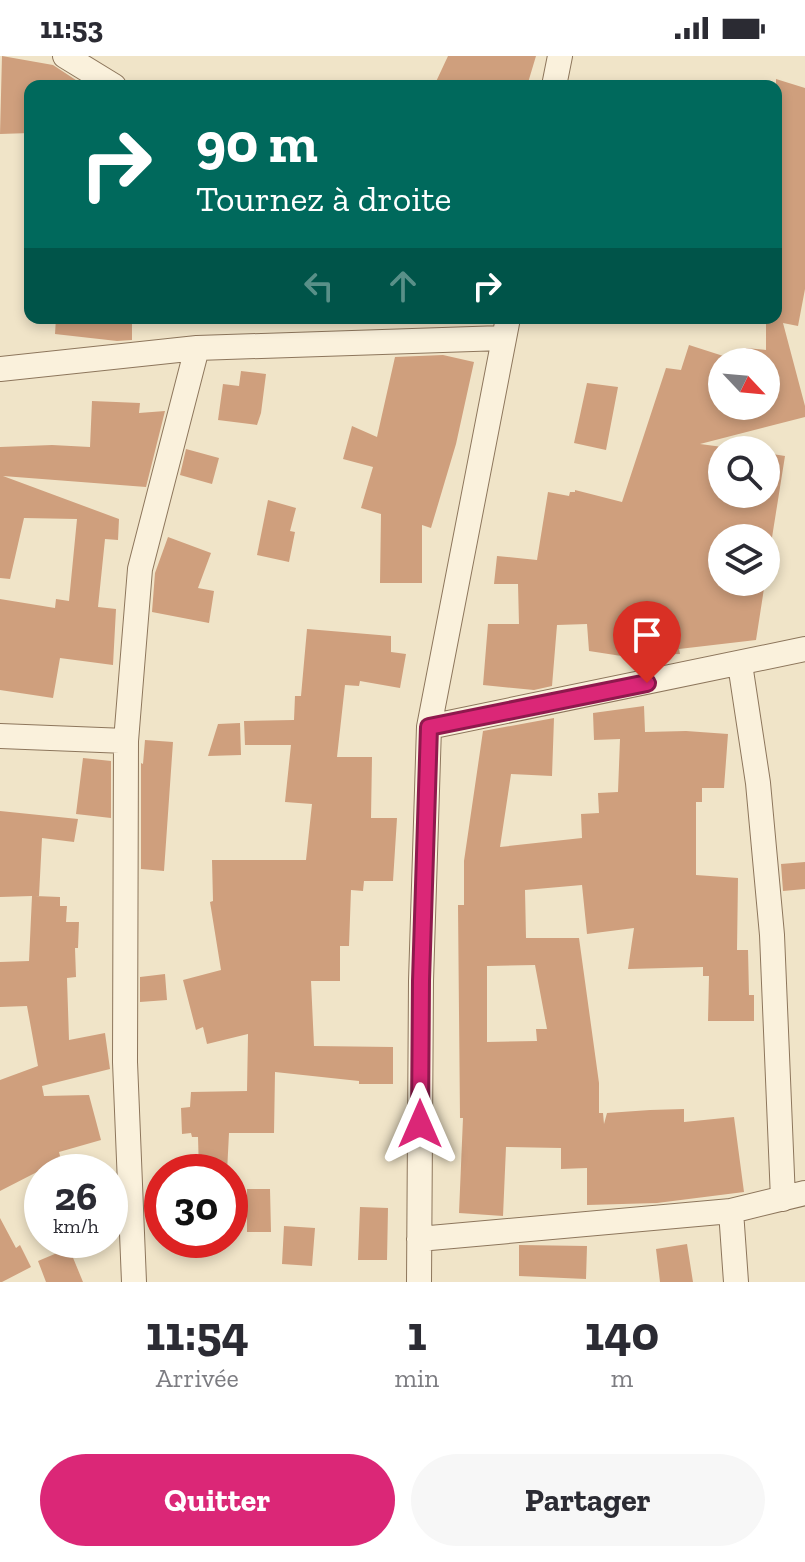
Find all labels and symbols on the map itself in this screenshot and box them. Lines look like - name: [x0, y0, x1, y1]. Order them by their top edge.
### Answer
- north arrow: [708, 348, 780, 420]
- pin: [613, 601, 681, 683]
- position arrow: [378, 1082, 462, 1166]
- speed limit sign: 30: [144, 1154, 248, 1258]

